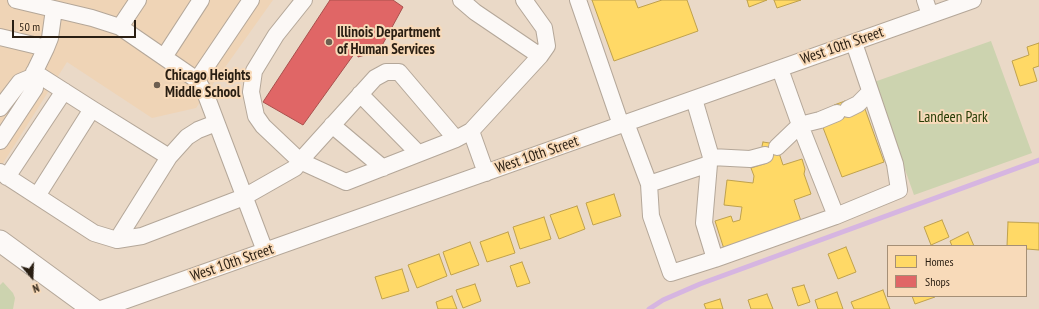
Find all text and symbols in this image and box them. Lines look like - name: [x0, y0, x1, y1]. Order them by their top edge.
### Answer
- scale bar: [14, 12, 138, 38]
- text: 50 m: [19, 19, 40, 34]
- street label: West 10th Street: [798, 23, 886, 69]
- place label: Illinois Department of Human Services: [337, 24, 440, 59]
- marker: Illinois Department of Human Services: [324, 37, 334, 47]
- place label: Chicago Heights Middle School: [165, 67, 251, 102]
- marker: Chicago Heights Middle School: [152, 80, 162, 90]
- park label: Landeen Park: [918, 109, 988, 127]
- street label: West 10th Street: [493, 132, 581, 178]
- street label: West 10th Street: [188, 240, 276, 286]
- legend: [887, 245, 1027, 297]
- text: Homes: [925, 254, 953, 269]
- north arrow: [12, 257, 52, 297]
- text: Shops: [925, 274, 950, 289]
- text: N: [31, 281, 41, 296]

